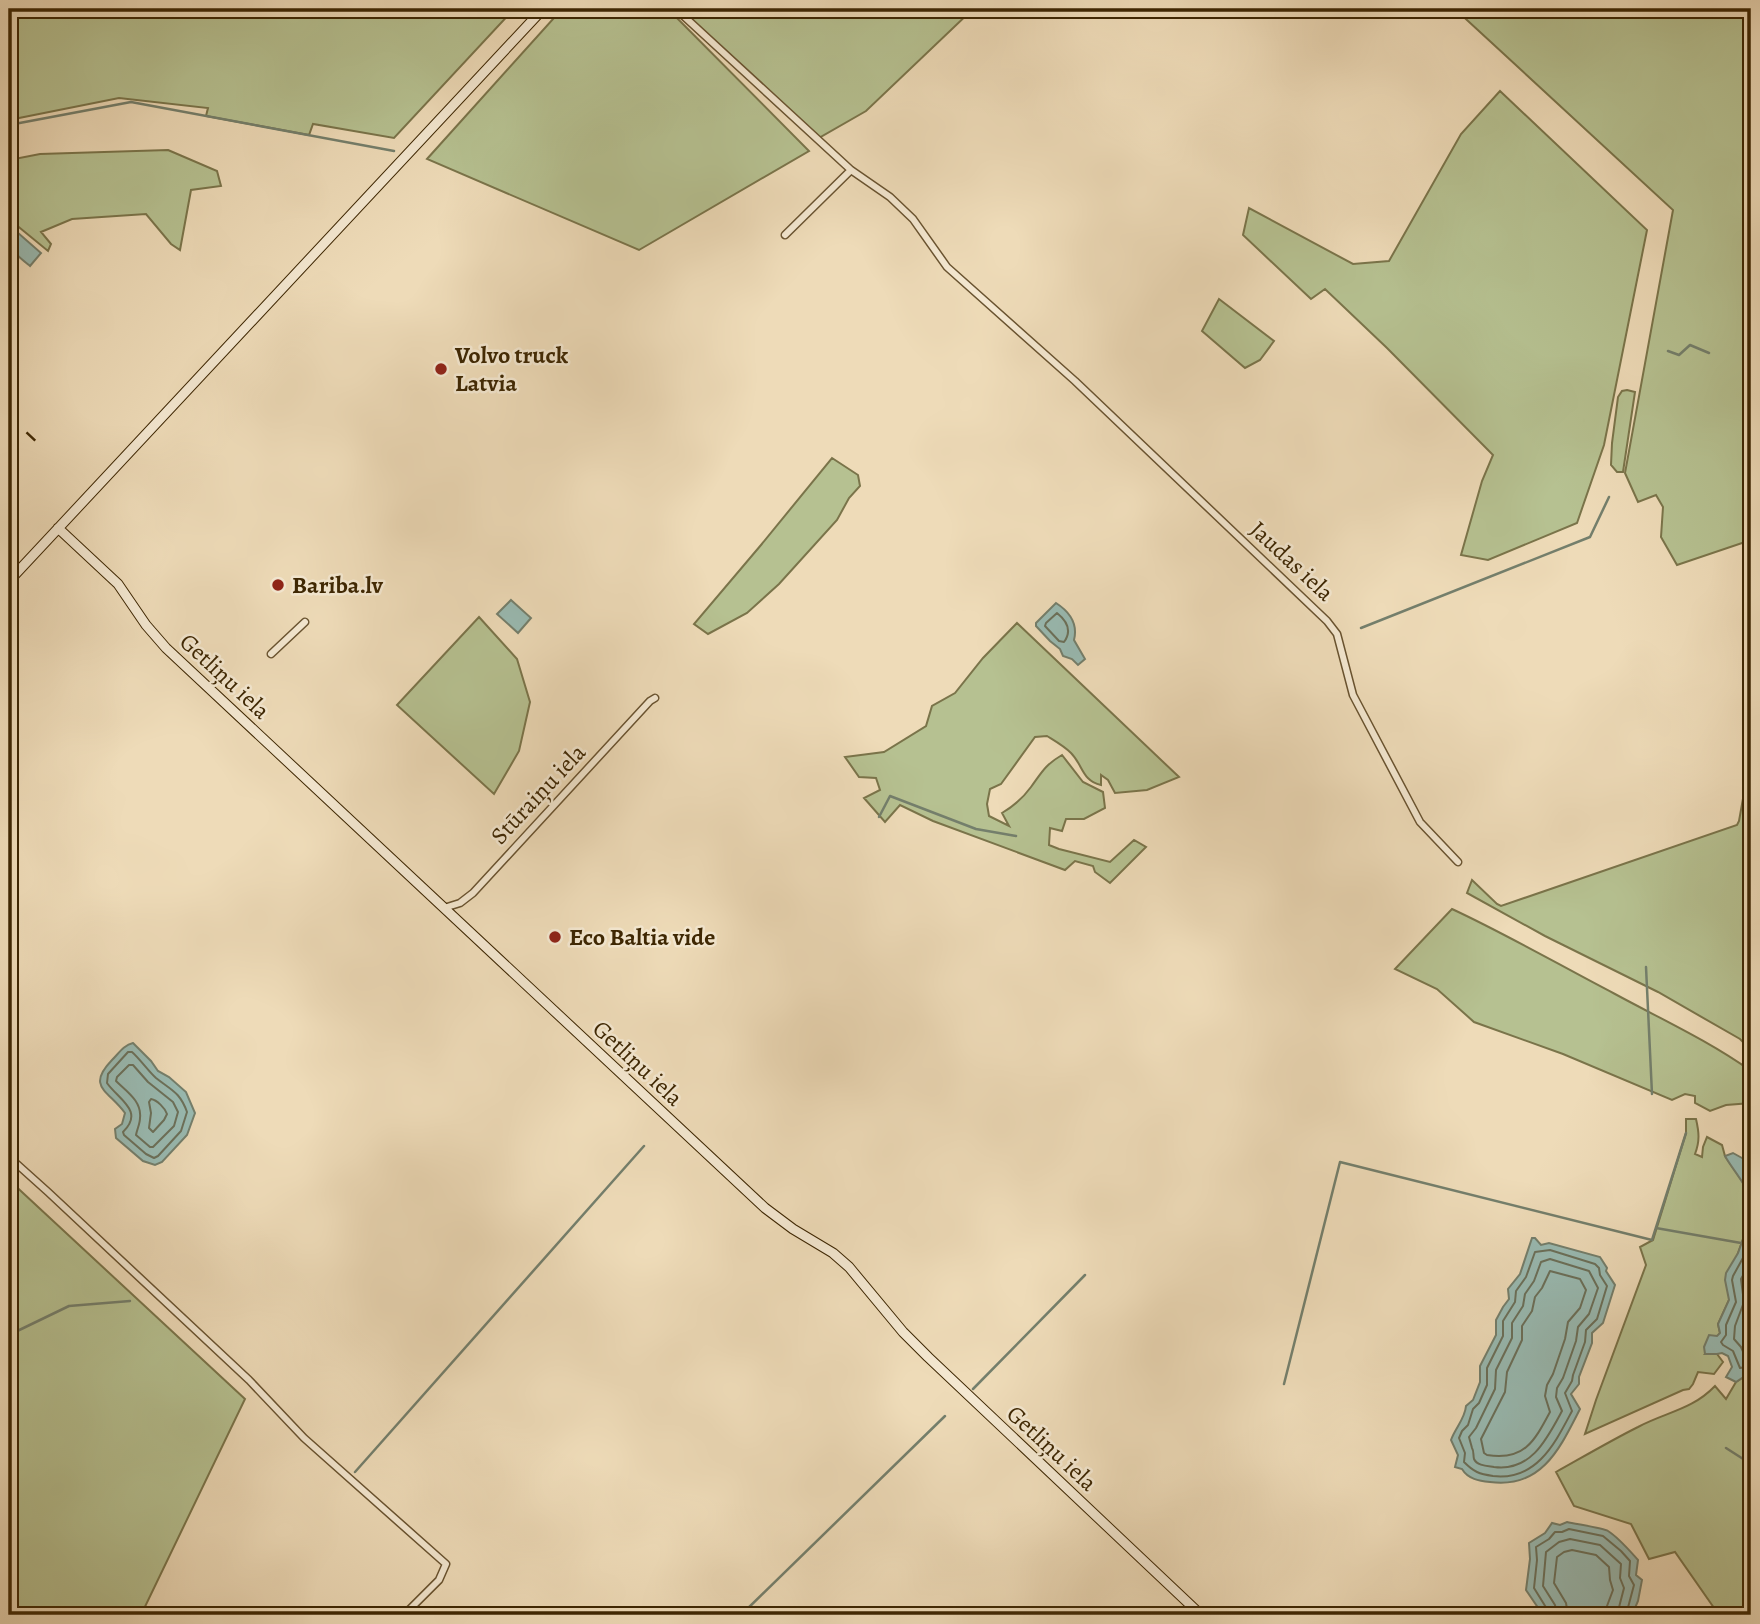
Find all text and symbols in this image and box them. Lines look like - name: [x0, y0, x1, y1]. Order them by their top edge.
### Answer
- place label: Volvo truck Latvia: [454, 339, 569, 399]
- marker: Volvo truck Latvia: [433, 361, 449, 377]
- street label: Jaudas iela: [1243, 514, 1342, 609]
- place label: Bariba.lv: [292, 569, 384, 601]
- marker: Bariba.lv: [270, 577, 286, 593]
- street label: Getliņu iela: [173, 626, 278, 727]
- street label: Stūraiņu iela: [483, 736, 593, 851]
- place label: Eco Baltia vide: [569, 921, 715, 953]
- marker: Eco Baltia vide: [547, 929, 563, 945]
- street label: Getliņu iela: [586, 1013, 691, 1114]
- street label: Getliņu iela: [1000, 1398, 1105, 1499]

